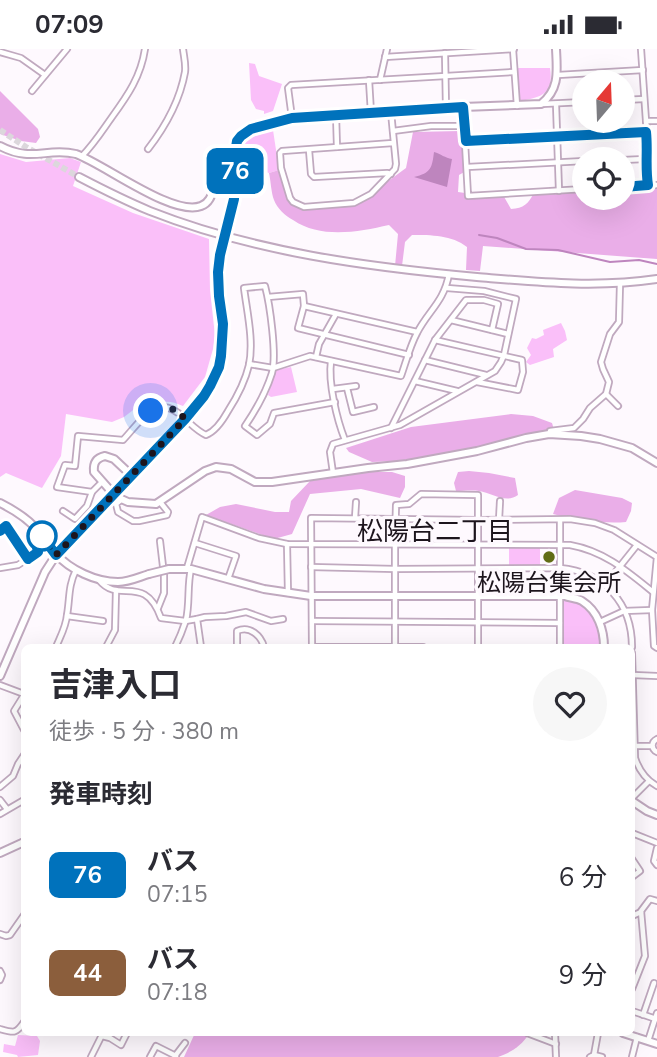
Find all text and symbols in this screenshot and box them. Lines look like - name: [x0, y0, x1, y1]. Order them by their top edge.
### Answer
- text: 07:09: [35, 7, 104, 42]
- north arrow: [572, 70, 635, 133]
- map controls: [572, 70, 635, 210]
- button: locate: [572, 147, 635, 210]
- line badge: 76: [204, 148, 266, 194]
- text: 76: [221, 155, 249, 187]
- your location: [133, 393, 168, 428]
- district label: 松陽台二丁目: [357, 514, 513, 549]
- unlabelled marker: [27, 521, 57, 551]
- marker: 松陽台集会所: [541, 549, 557, 565]
- place label: 松陽台集会所: [477, 567, 621, 599]
- text: 吉津入口: [49, 663, 181, 708]
- button: heart: [533, 667, 607, 741]
- text: 徒歩 · 5 分 · 380 m: [49, 716, 239, 747]
- text: 発車時刻: [49, 777, 153, 812]
- text: バス: [147, 844, 199, 879]
- text: 76: [73, 859, 102, 891]
- text: 6 分: [559, 860, 607, 895]
- text: 07:15: [147, 879, 207, 910]
- text: バス: [147, 942, 199, 977]
- text: 44: [73, 957, 102, 989]
- text: 9 分: [559, 958, 607, 993]
- text: 07:18: [147, 977, 207, 1008]

